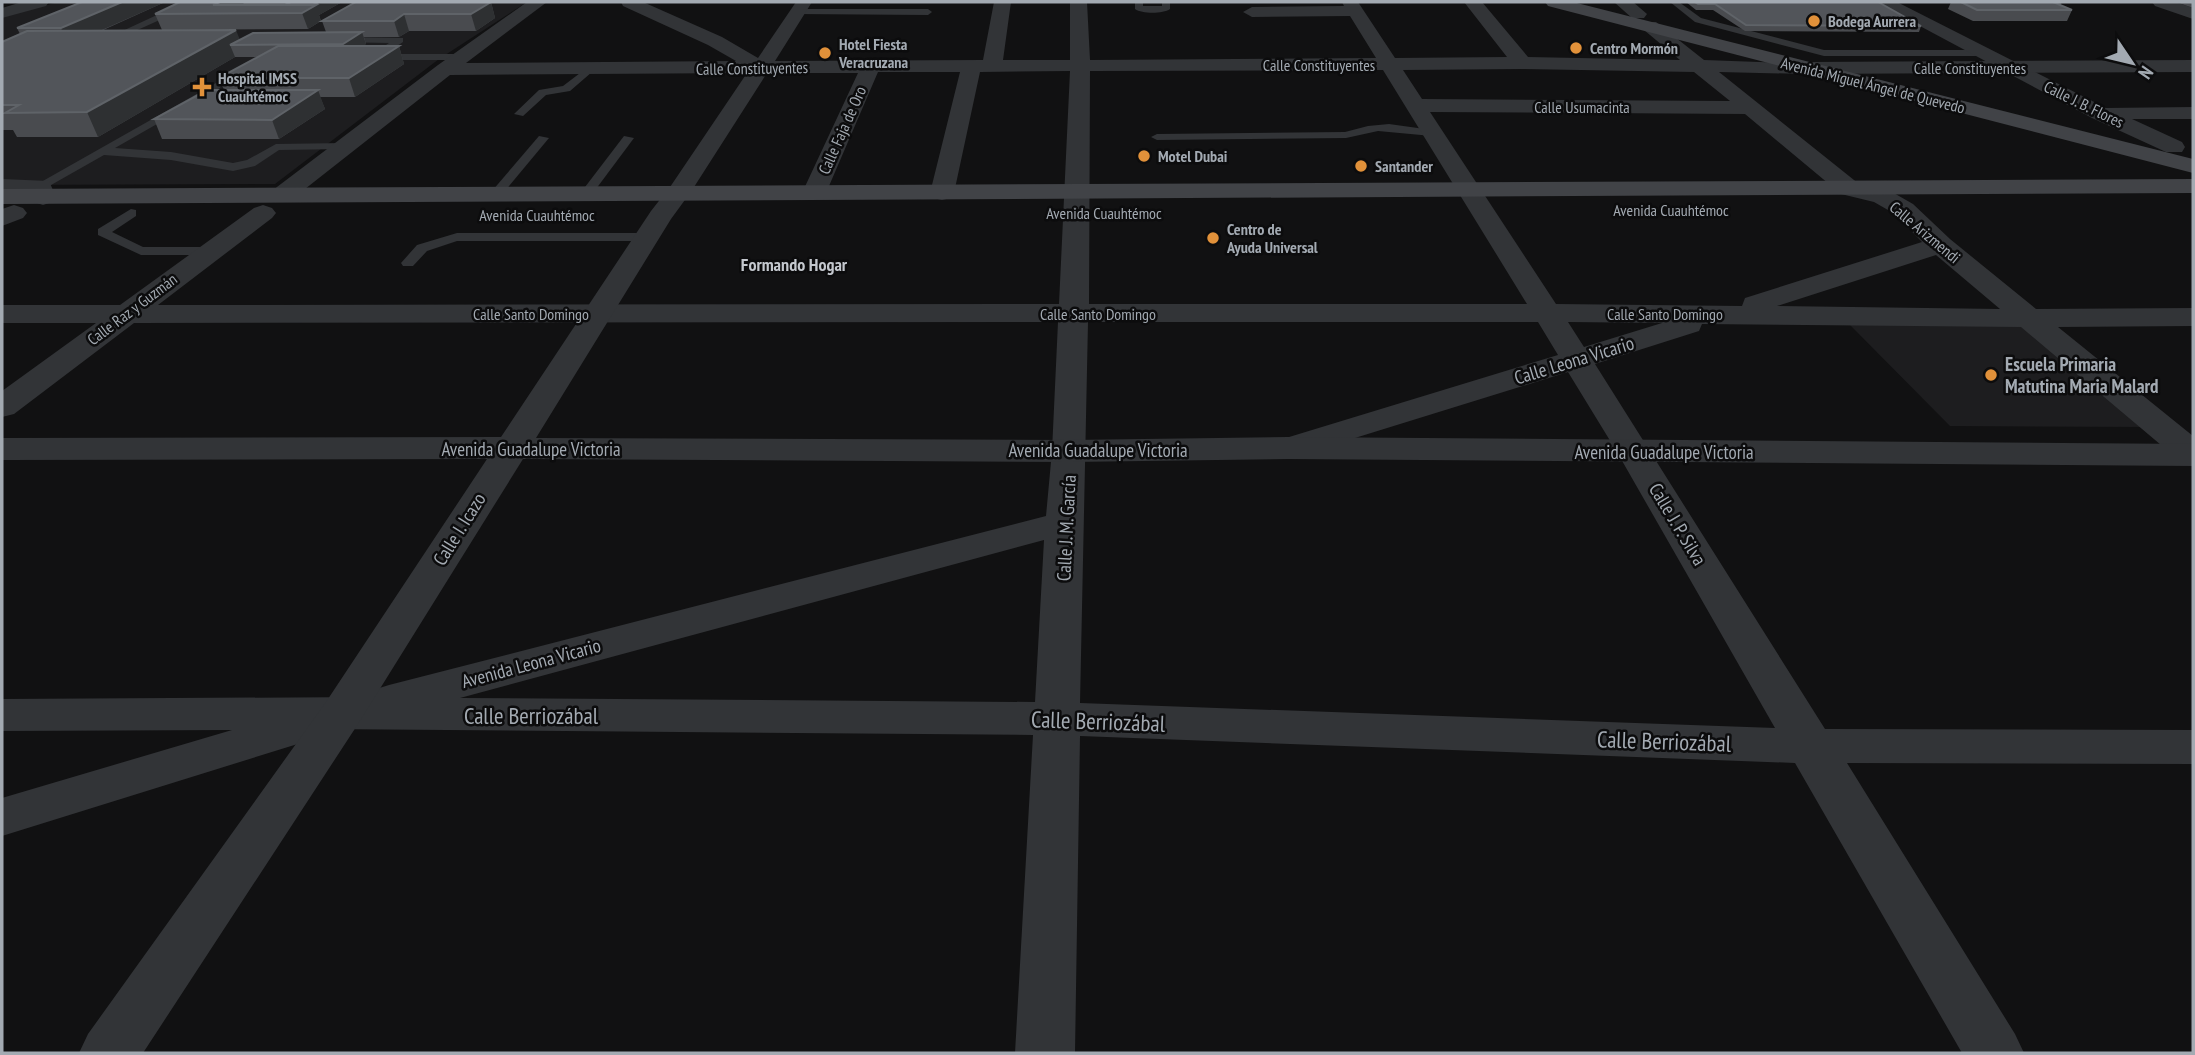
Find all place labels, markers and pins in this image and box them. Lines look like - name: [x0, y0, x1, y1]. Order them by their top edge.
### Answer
- place label: Bodega Aurrera: [1828, 11, 1916, 31]
- marker: Bodega Aurrera: [1806, 13, 1822, 29]
- place label: Hotel Fiesta Veracruzana: [838, 34, 908, 72]
- place label: Centro Mormón: [1590, 38, 1678, 58]
- marker: Centro Mormón: [1568, 40, 1584, 56]
- marker: Hotel Fiesta Veracruzana: [817, 45, 833, 61]
- place label: Hospital IMSS Cuauhtémoc: [218, 68, 297, 106]
- marker: Hospital IMSS Cuauhtémoc: [192, 77, 212, 97]
- place label: Motel Dubai: [1158, 146, 1228, 166]
- marker: Motel Dubai: [1136, 148, 1152, 164]
- place label: Santander: [1375, 156, 1433, 176]
- marker: Santander: [1353, 158, 1369, 174]
- place label: Centro de Ayuda Universal: [1226, 219, 1318, 257]
- marker: Centro de Ayuda Universal: [1205, 230, 1221, 246]
- place label: Escuela Primaria Matutina Maria Malard: [2005, 352, 2159, 398]
- marker: Escuela Primaria Matutina Maria Malard: [1983, 367, 1999, 383]

